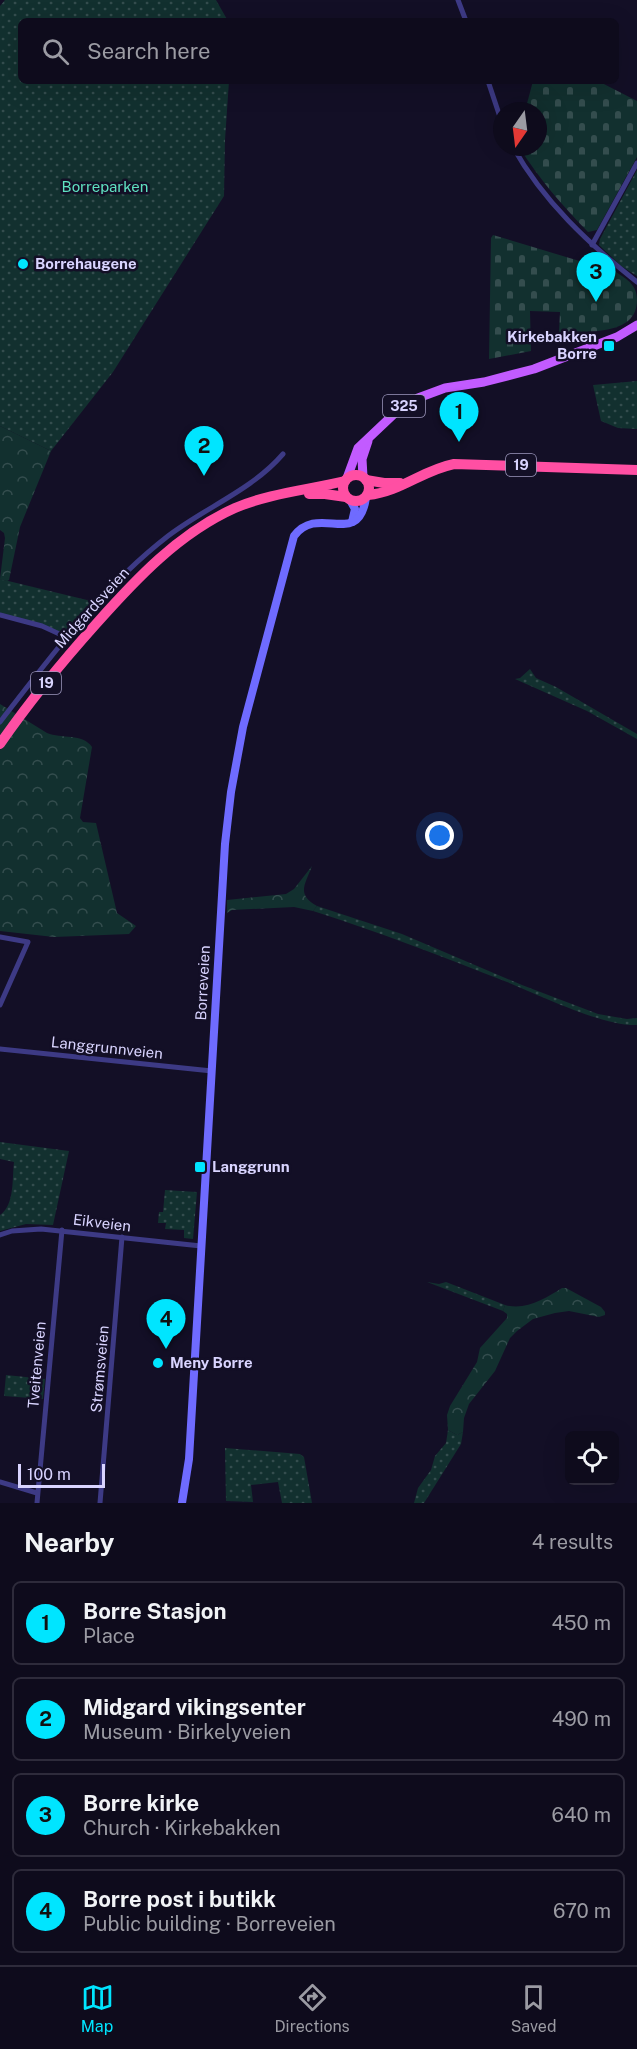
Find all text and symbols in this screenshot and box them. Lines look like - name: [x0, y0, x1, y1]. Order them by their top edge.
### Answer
- search box: [18, 18, 619, 84]
- icon: search: [39, 35, 72, 68]
- text: Search here: [87, 38, 211, 64]
- north arrow: [493, 102, 547, 156]
- park label: Borreparken: [62, 178, 148, 195]
- pin: 3: [576, 252, 616, 302]
- place label: Borrehaugene: [35, 255, 137, 272]
- marker: Borrehaugene: [16, 257, 30, 271]
- place label: Kirkebakken Borre: [507, 328, 597, 362]
- marker: Kirkebakken Borre: [602, 339, 616, 353]
- pin: 1: [440, 392, 478, 442]
- road number: 325: [383, 395, 425, 417]
- pin: 2: [184, 426, 224, 476]
- road number: 19: [506, 454, 536, 476]
- street label: Midgardsveien: [51, 564, 132, 651]
- road number: 19: [31, 672, 61, 694]
- your location: [425, 821, 454, 850]
- street label: Borreveien: [192, 945, 213, 1021]
- street label: Langgrunnveien: [50, 1033, 164, 1062]
- place label: Langgrunn: [212, 1158, 290, 1175]
- marker: Langgrunn: [193, 1160, 207, 1174]
- street label: Eikveien: [72, 1211, 132, 1234]
- pin: 4: [146, 1300, 186, 1349]
- street label: Tveitenveien: [24, 1321, 49, 1409]
- street label: Strømsveien: [87, 1325, 112, 1413]
- place label: Meny Borre: [170, 1354, 253, 1371]
- marker: Meny Borre: [151, 1356, 165, 1370]
- map controls: [565, 1431, 619, 1485]
- button: locate: [565, 1431, 619, 1485]
- scale bar: [18, 1461, 105, 1488]
- text: 100 m: [27, 1465, 71, 1484]
- text: Nearby: [24, 1527, 114, 1558]
- text: 4 results: [532, 1530, 613, 1554]
- text: Borre Stasjon: [83, 1598, 227, 1624]
- text: 1: [41, 1611, 50, 1635]
- text: 450 m: [551, 1611, 611, 1635]
- text: Place: [83, 1624, 135, 1648]
- text: Midgard vikingsenter: [83, 1694, 306, 1720]
- text: 2: [39, 1707, 52, 1731]
- text: 490 m: [552, 1707, 611, 1731]
- text: Museum · Birkelyveien: [83, 1720, 291, 1744]
- text: Borre kirke: [83, 1790, 199, 1816]
- text: 3: [39, 1803, 52, 1827]
- text: 640 m: [552, 1803, 611, 1827]
- text: Church · Kirkebakken: [83, 1816, 281, 1840]
- text: Borre post i butikk: [83, 1886, 276, 1912]
- text: 4: [39, 1899, 52, 1923]
- text: 670 m: [553, 1899, 611, 1923]
- text: Public building · Borreveien: [83, 1912, 336, 1936]
- tab: Map: [81, 1981, 114, 2036]
- tab: Directions: [275, 1981, 350, 2036]
- tab: Saved: [511, 1981, 556, 2036]

